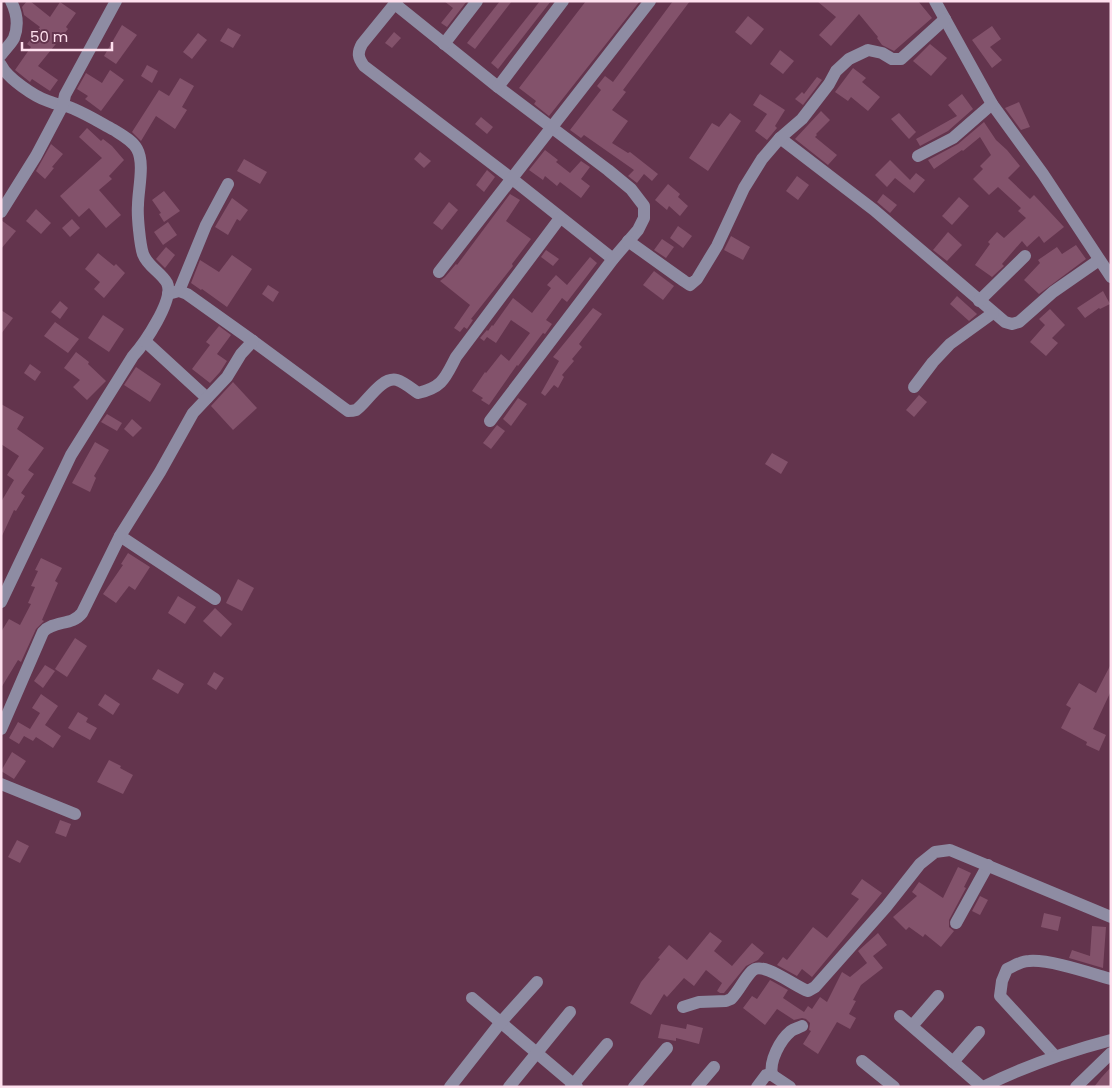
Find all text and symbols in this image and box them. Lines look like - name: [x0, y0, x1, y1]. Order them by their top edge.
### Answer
- scale bar: [22, 20, 112, 52]
- text: 50 m: [30, 26, 68, 47]

